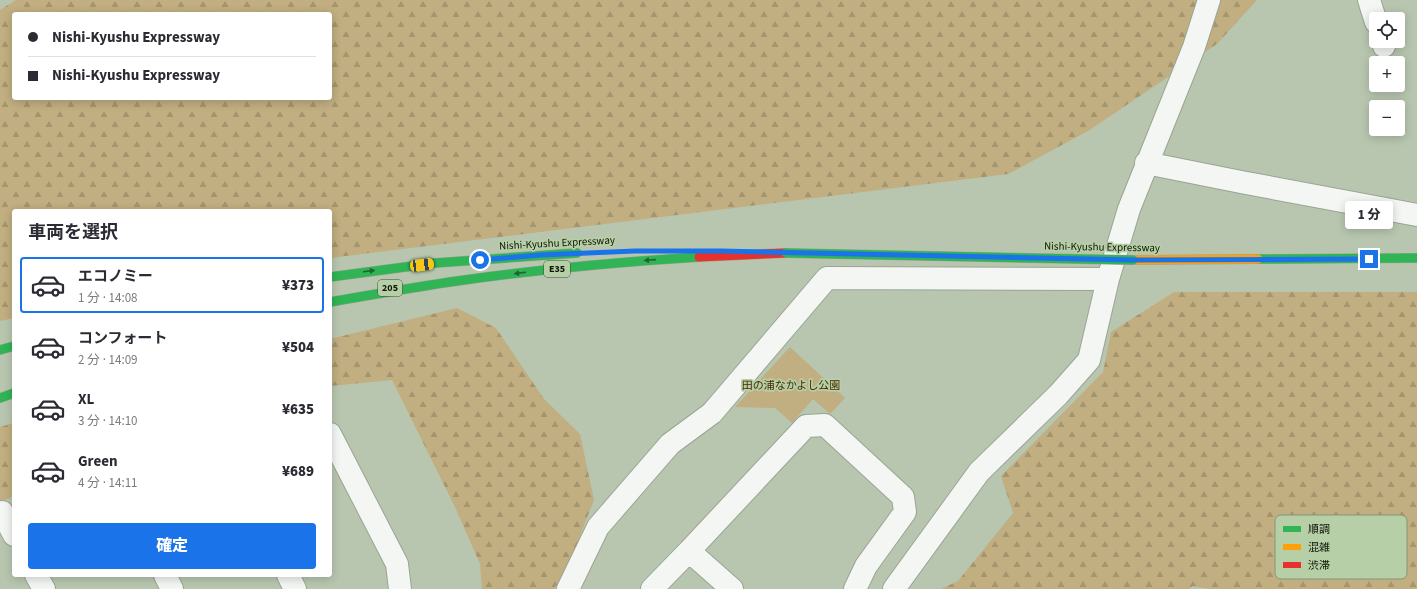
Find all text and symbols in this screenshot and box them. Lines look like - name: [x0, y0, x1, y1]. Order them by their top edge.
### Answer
- map controls: [1369, 12, 1405, 136]
- button: locate: [1369, 12, 1405, 48]
- text: Nishi-Kyushu Expressway: [52, 27, 220, 48]
- button: +: [1369, 56, 1405, 92]
- text: Nishi-Kyushu Expressway: [52, 65, 220, 86]
- button: −: [1369, 100, 1405, 136]
- callout: 1 分: [1345, 201, 1393, 229]
- text: 1 分: [1358, 206, 1380, 224]
- text: 車両を選択: [28, 220, 118, 245]
- street label: Nishi-Kyushu Expressway: [499, 232, 615, 254]
- street label: Nishi-Kyushu Expressway: [1044, 238, 1160, 256]
- route end: [1360, 250, 1378, 268]
- route start: [471, 251, 489, 269]
- one-way arrow: [644, 257, 656, 264]
- car: [409, 258, 435, 272]
- road number: E35: [544, 261, 570, 277]
- text: エコノミー: [78, 266, 153, 287]
- icon: car: [30, 267, 66, 303]
- one-way arrow: [363, 268, 375, 275]
- one-way arrow: [514, 270, 526, 276]
- text: ¥373: [282, 275, 314, 296]
- road number: 205: [378, 280, 402, 296]
- text: 1 分 · 14:08: [78, 289, 138, 307]
- text: コンフォート: [78, 328, 168, 349]
- icon: car: [30, 329, 66, 365]
- text: ¥504: [282, 337, 314, 358]
- text: 2 分 · 14:09: [78, 351, 138, 369]
- park label: 田の浦なかよし公園: [742, 378, 840, 393]
- text: XL: [78, 389, 94, 410]
- icon: car: [30, 391, 66, 427]
- text: ¥635: [282, 399, 314, 420]
- text: 3 分 · 14:10: [78, 412, 138, 430]
- text: Green: [78, 451, 118, 472]
- icon: car: [30, 453, 66, 489]
- text: ¥689: [282, 461, 314, 482]
- text: 4 分 · 14:11: [78, 474, 138, 492]
- legend: [1275, 515, 1407, 579]
- text: 順調: [1308, 522, 1330, 537]
- button: 確定: [28, 523, 316, 569]
- text: 混雑: [1308, 540, 1330, 555]
- text: 渋滞: [1308, 558, 1330, 573]

